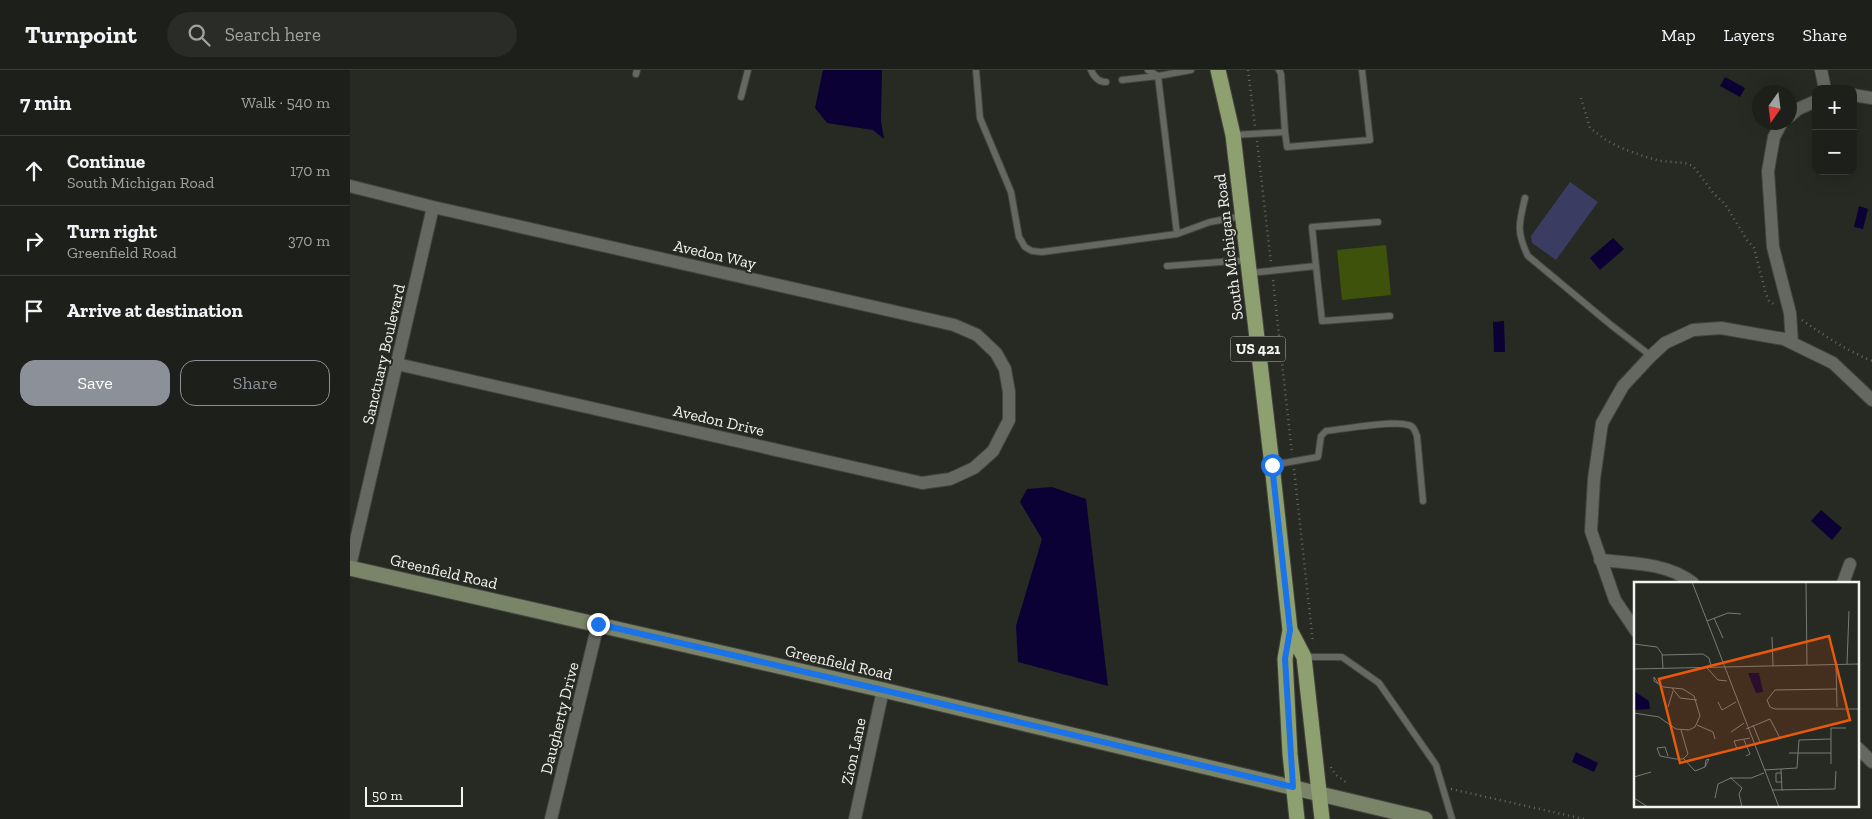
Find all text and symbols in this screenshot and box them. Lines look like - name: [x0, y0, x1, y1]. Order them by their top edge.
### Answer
- search box: [167, 12, 517, 57]
- text: Turnpoint: [25, 20, 137, 49]
- icon: search: [185, 21, 213, 49]
- text: Search here: [225, 23, 321, 46]
- text: Map: [1661, 24, 1696, 46]
- text: Layers: [1724, 24, 1775, 46]
- text: Share: [1803, 24, 1847, 46]
- north arrow: [1752, 85, 1797, 130]
- map controls: [1812, 85, 1857, 175]
- button: +: [1812, 85, 1857, 130]
- text: 7 min: [20, 90, 71, 115]
- text: Walk · 540 m: [241, 93, 330, 112]
- button: −: [1812, 130, 1857, 175]
- text: Continue: [67, 150, 145, 173]
- icon: ahead: [20, 157, 48, 185]
- text: 170 m: [290, 161, 330, 180]
- text: South Michigan Road: [67, 173, 214, 192]
- street label: South Michigan Road: [1210, 173, 1247, 321]
- text: Turn right: [67, 220, 157, 243]
- icon: right: [20, 227, 48, 255]
- text: 370 m: [288, 231, 330, 250]
- street label: Avedon Way: [672, 236, 759, 273]
- text: Greenfield Road: [67, 243, 177, 262]
- street label: Sanctuary Boulevard: [358, 282, 409, 426]
- icon: arrive: [20, 297, 48, 325]
- text: Arrive at destination: [67, 299, 243, 322]
- road number: US 421: [1230, 336, 1286, 362]
- button: Save: [20, 360, 170, 406]
- button: Share: [180, 360, 330, 406]
- street label: Avedon Drive: [672, 401, 766, 440]
- route start: [1261, 454, 1284, 477]
- street label: Greenfield Road: [388, 550, 500, 593]
- inset map: [1634, 582, 1860, 806]
- route end: [587, 613, 610, 636]
- street label: Greenfield Road: [783, 641, 895, 684]
- street label: Daugherty Drive: [536, 660, 583, 776]
- street label: Zion Lane: [837, 716, 870, 786]
- scale bar: [365, 784, 462, 807]
- text: 50 m: [372, 787, 403, 804]

